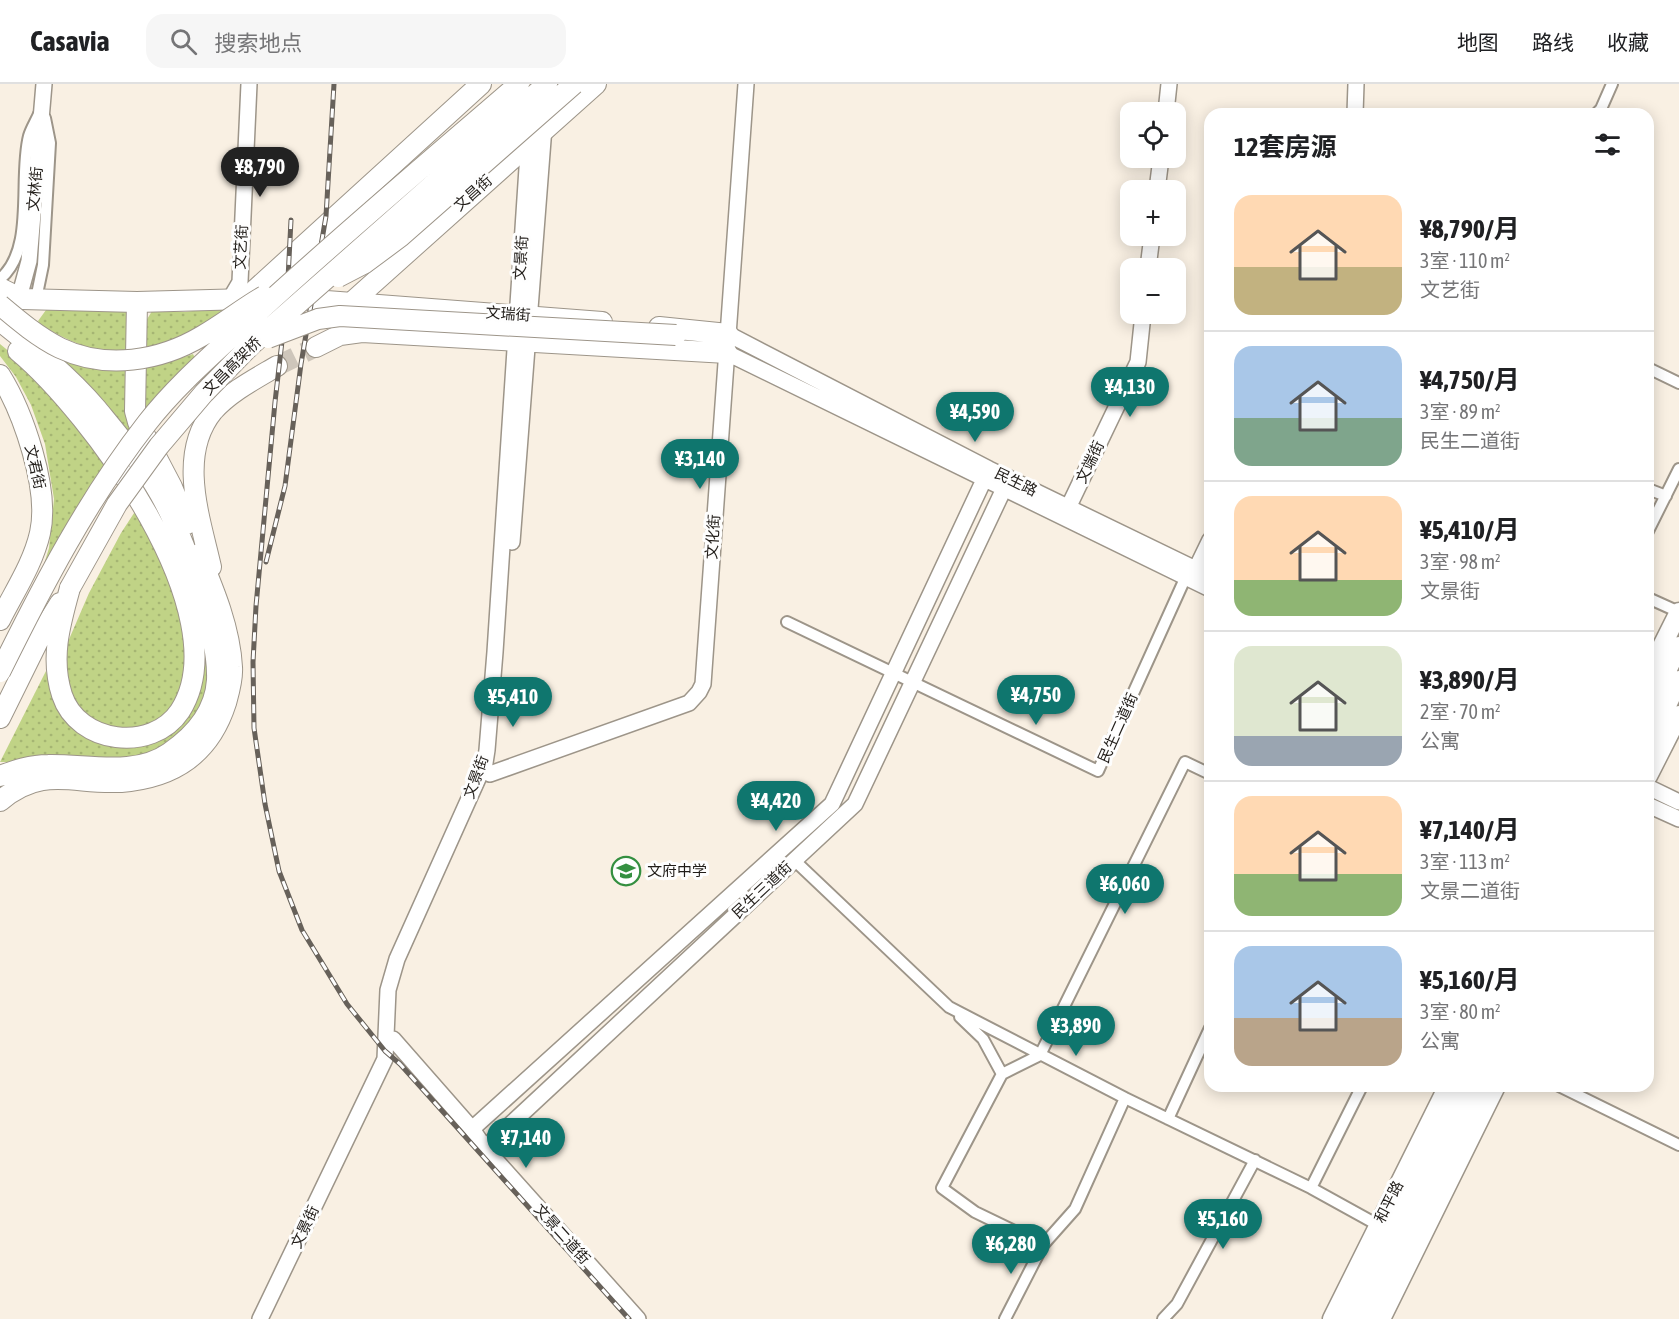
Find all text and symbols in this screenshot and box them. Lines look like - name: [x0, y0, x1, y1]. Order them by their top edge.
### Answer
- search box: [146, 14, 566, 68]
- text: Casavia: [30, 25, 110, 57]
- icon: search: [167, 25, 200, 58]
- text: 搜索地点: [215, 30, 303, 56]
- text: 地图: [1457, 30, 1499, 54]
- text: 路线: [1532, 30, 1574, 54]
- text: 收藏: [1607, 30, 1649, 54]
- map controls: [1120, 102, 1186, 324]
- button: locate: [1120, 102, 1186, 168]
- icon: filters: [1591, 128, 1624, 161]
- text: 12套房源: [1234, 132, 1336, 162]
- pin: ¥8,790: [211, 147, 309, 198]
- text: ¥8,790: [235, 155, 285, 178]
- street label: 文林街: [24, 166, 45, 212]
- street label: 文昌街: [450, 171, 495, 214]
- button: +: [1120, 180, 1186, 246]
- text: ¥8,790/月: [1420, 214, 1520, 244]
- icon: home: [1282, 219, 1354, 291]
- street label: 文艺街: [231, 224, 250, 270]
- street label: 文景街: [510, 235, 531, 281]
- text: 3室 · 110 m²: [1420, 249, 1510, 272]
- button: −: [1120, 258, 1186, 324]
- text: 文艺街: [1420, 278, 1480, 301]
- street label: 文瑞街: [485, 303, 531, 324]
- street label: 文昌高架桥: [199, 333, 264, 398]
- text: ¥4,750/月: [1420, 365, 1520, 395]
- pin: ¥4,130: [1081, 367, 1179, 418]
- icon: home: [1282, 370, 1354, 442]
- text: ¥4,130: [1105, 375, 1155, 398]
- pin: ¥4,590: [926, 392, 1024, 443]
- text: ¥4,590: [950, 400, 1000, 423]
- text: 3室 · 89 m²: [1420, 400, 1501, 423]
- text: 民生二道街: [1420, 429, 1520, 452]
- street label: 文端街: [1072, 438, 1107, 486]
- pin: ¥3,140: [651, 439, 749, 490]
- street label: 文君街: [22, 443, 49, 491]
- text: ¥3,140: [675, 447, 725, 470]
- street label: 民生路: [992, 464, 1040, 499]
- street label: 文化街: [702, 514, 723, 560]
- text: ¥5,410/月: [1420, 515, 1520, 545]
- icon: home: [1282, 520, 1354, 592]
- text: 3室 · 98 m²: [1420, 550, 1501, 573]
- text: 文景街: [1420, 579, 1480, 602]
- text: ¥3,890/月: [1420, 665, 1520, 695]
- icon: home: [1282, 670, 1354, 742]
- pin: ¥4,750: [987, 675, 1085, 726]
- pin: ¥5,410: [464, 677, 562, 728]
- text: ¥4,750: [1011, 683, 1061, 706]
- text: ¥5,410: [488, 685, 538, 708]
- street label: 民生二道街: [1095, 690, 1141, 766]
- text: 2室 · 70 m²: [1420, 700, 1501, 723]
- text: 公寓: [1420, 729, 1460, 752]
- street label: 文景街: [460, 753, 491, 801]
- pin: ¥4,420: [727, 781, 825, 832]
- text: ¥4,420: [751, 789, 801, 812]
- text: ¥7,140/月: [1420, 815, 1520, 845]
- icon: home: [1282, 820, 1354, 892]
- text: 3室 · 113 m²: [1420, 850, 1510, 873]
- school or university icon: 文府中学: [610, 855, 642, 887]
- street label: 民生三道街: [728, 858, 795, 921]
- place label: 文府中学: [647, 862, 707, 879]
- pin: ¥6,060: [1076, 864, 1174, 915]
- text: ¥6,060: [1100, 872, 1150, 895]
- text: 文景二道街: [1420, 879, 1520, 902]
- text: ¥5,160/月: [1420, 965, 1520, 995]
- icon: home: [1282, 970, 1354, 1042]
- text: 3室 · 80 m²: [1420, 1000, 1501, 1023]
- pin: ¥3,890: [1027, 1006, 1125, 1057]
- text: ¥3,890: [1051, 1014, 1101, 1037]
- text: 公寓: [1420, 1029, 1460, 1052]
- pin: ¥7,140: [477, 1118, 575, 1169]
- text: ¥7,140: [501, 1126, 551, 1149]
- street label: 和平路: [1371, 1178, 1406, 1226]
- pin: ¥5,160: [1174, 1199, 1272, 1250]
- street label: 文景二道街: [531, 1200, 594, 1267]
- street label: 文景街: [287, 1203, 322, 1251]
- text: ¥5,160: [1198, 1207, 1248, 1230]
- pin: ¥6,280: [962, 1224, 1060, 1275]
- text: ¥6,280: [986, 1232, 1036, 1255]

